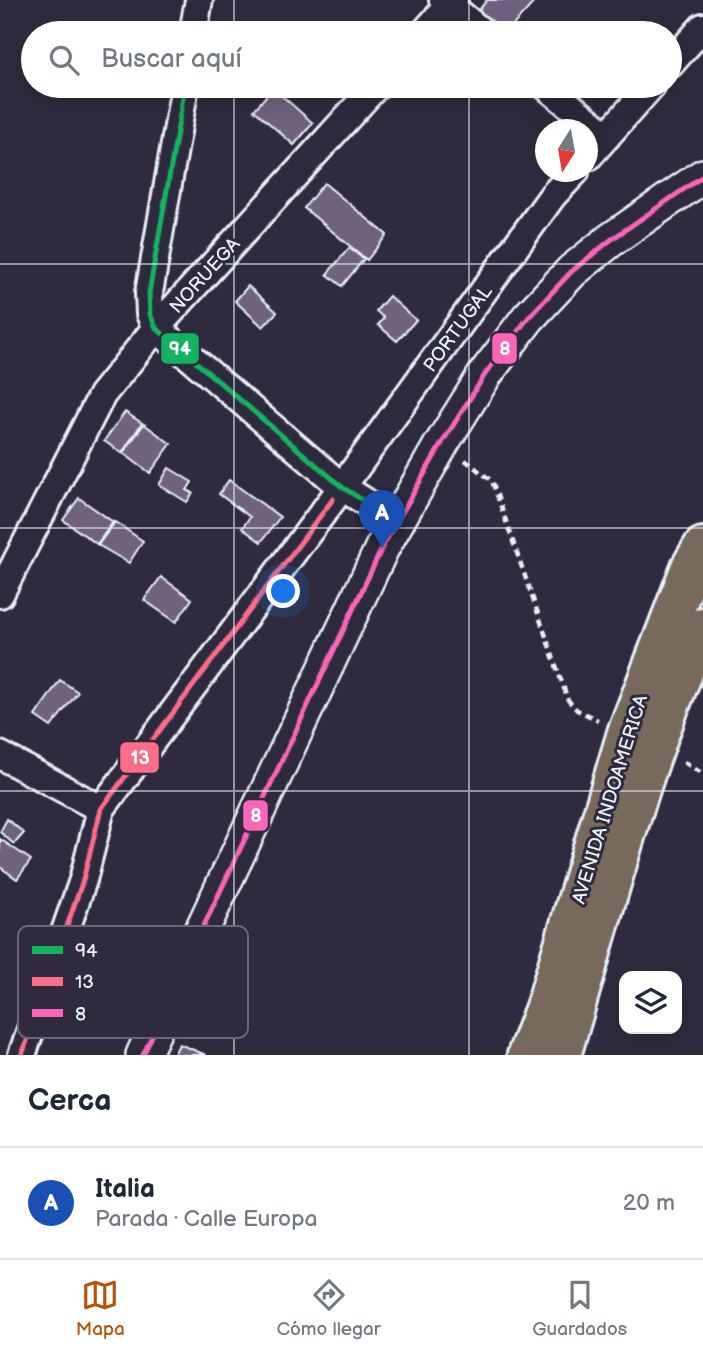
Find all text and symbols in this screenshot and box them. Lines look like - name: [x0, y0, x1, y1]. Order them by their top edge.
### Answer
- search box: [21, 21, 682, 98]
- icon: search: [45, 41, 83, 79]
- text: Buscar aquí: [101, 44, 242, 75]
- north arrow: [535, 119, 598, 182]
- street label: NORUEGA: [165, 233, 245, 319]
- street label: PORTUGAL: [419, 281, 497, 377]
- line badge: 94: [160, 332, 200, 365]
- line badge: 8: [491, 332, 518, 365]
- text: 94: [169, 338, 191, 361]
- text: 8: [499, 338, 511, 361]
- pin: A: [359, 490, 405, 548]
- your location: [266, 574, 300, 608]
- street label: AVENIDA INDOAMERICA: [568, 692, 653, 907]
- line badge: 13: [119, 741, 160, 774]
- text: 13: [130, 747, 150, 770]
- line badge: 8: [242, 799, 269, 832]
- text: 8: [250, 805, 262, 828]
- legend: [18, 926, 248, 1038]
- text: 94: [75, 940, 98, 963]
- text: 13: [75, 971, 94, 994]
- map controls: [619, 971, 682, 1034]
- button: layers: [619, 971, 682, 1034]
- text: 8: [75, 1003, 86, 1026]
- text: Cerca: [28, 1083, 111, 1119]
- text: Italia: [95, 1174, 155, 1205]
- text: A: [44, 1189, 58, 1217]
- text: 20 m: [623, 1189, 675, 1217]
- text: Parada · Calle Europa: [95, 1205, 318, 1233]
- tab: Mapa: [76, 1276, 125, 1341]
- tab: Cómo llegar: [276, 1276, 381, 1341]
- tab: Guardados: [532, 1276, 627, 1341]

